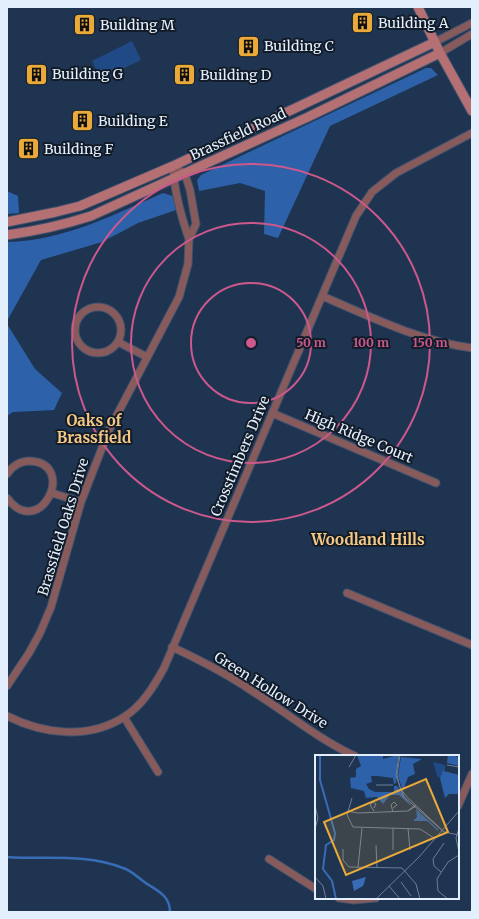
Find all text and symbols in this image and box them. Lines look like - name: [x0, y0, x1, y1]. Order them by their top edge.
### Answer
- building icon: Building A: [350, 10, 376, 36]
- building icon: Building M: [71, 12, 97, 38]
- place label: Building A: [378, 14, 449, 32]
- place label: Building M: [100, 16, 175, 34]
- building icon: Building C: [235, 33, 261, 59]
- place label: Building C: [264, 37, 334, 55]
- building icon: Building G: [24, 61, 50, 87]
- building icon: Building D: [172, 62, 198, 88]
- place label: Building G: [52, 65, 123, 83]
- place label: Building D: [200, 66, 272, 84]
- street label: Brassfield Road: [187, 104, 289, 164]
- building icon: Building E: [69, 108, 95, 134]
- place label: Building E: [98, 112, 168, 130]
- building icon: Building F: [15, 136, 41, 162]
- place label: Building F: [44, 140, 114, 158]
- text: 50 m: [296, 335, 326, 350]
- text: 100 m: [353, 335, 389, 350]
- text: 150 m: [413, 335, 448, 350]
- centre of rings: [244, 336, 258, 350]
- street label: Crosstimbers Drive: [206, 393, 274, 519]
- street label: High Ridge Court: [302, 405, 416, 467]
- district label: Oaks of Brassfield: [57, 411, 131, 447]
- street label: Brassfield Oaks Drive: [33, 456, 93, 598]
- district label: Woodland Hills: [310, 530, 425, 549]
- street label: Green Hollow Drive: [211, 648, 331, 732]
- inset map: [315, 755, 459, 899]

